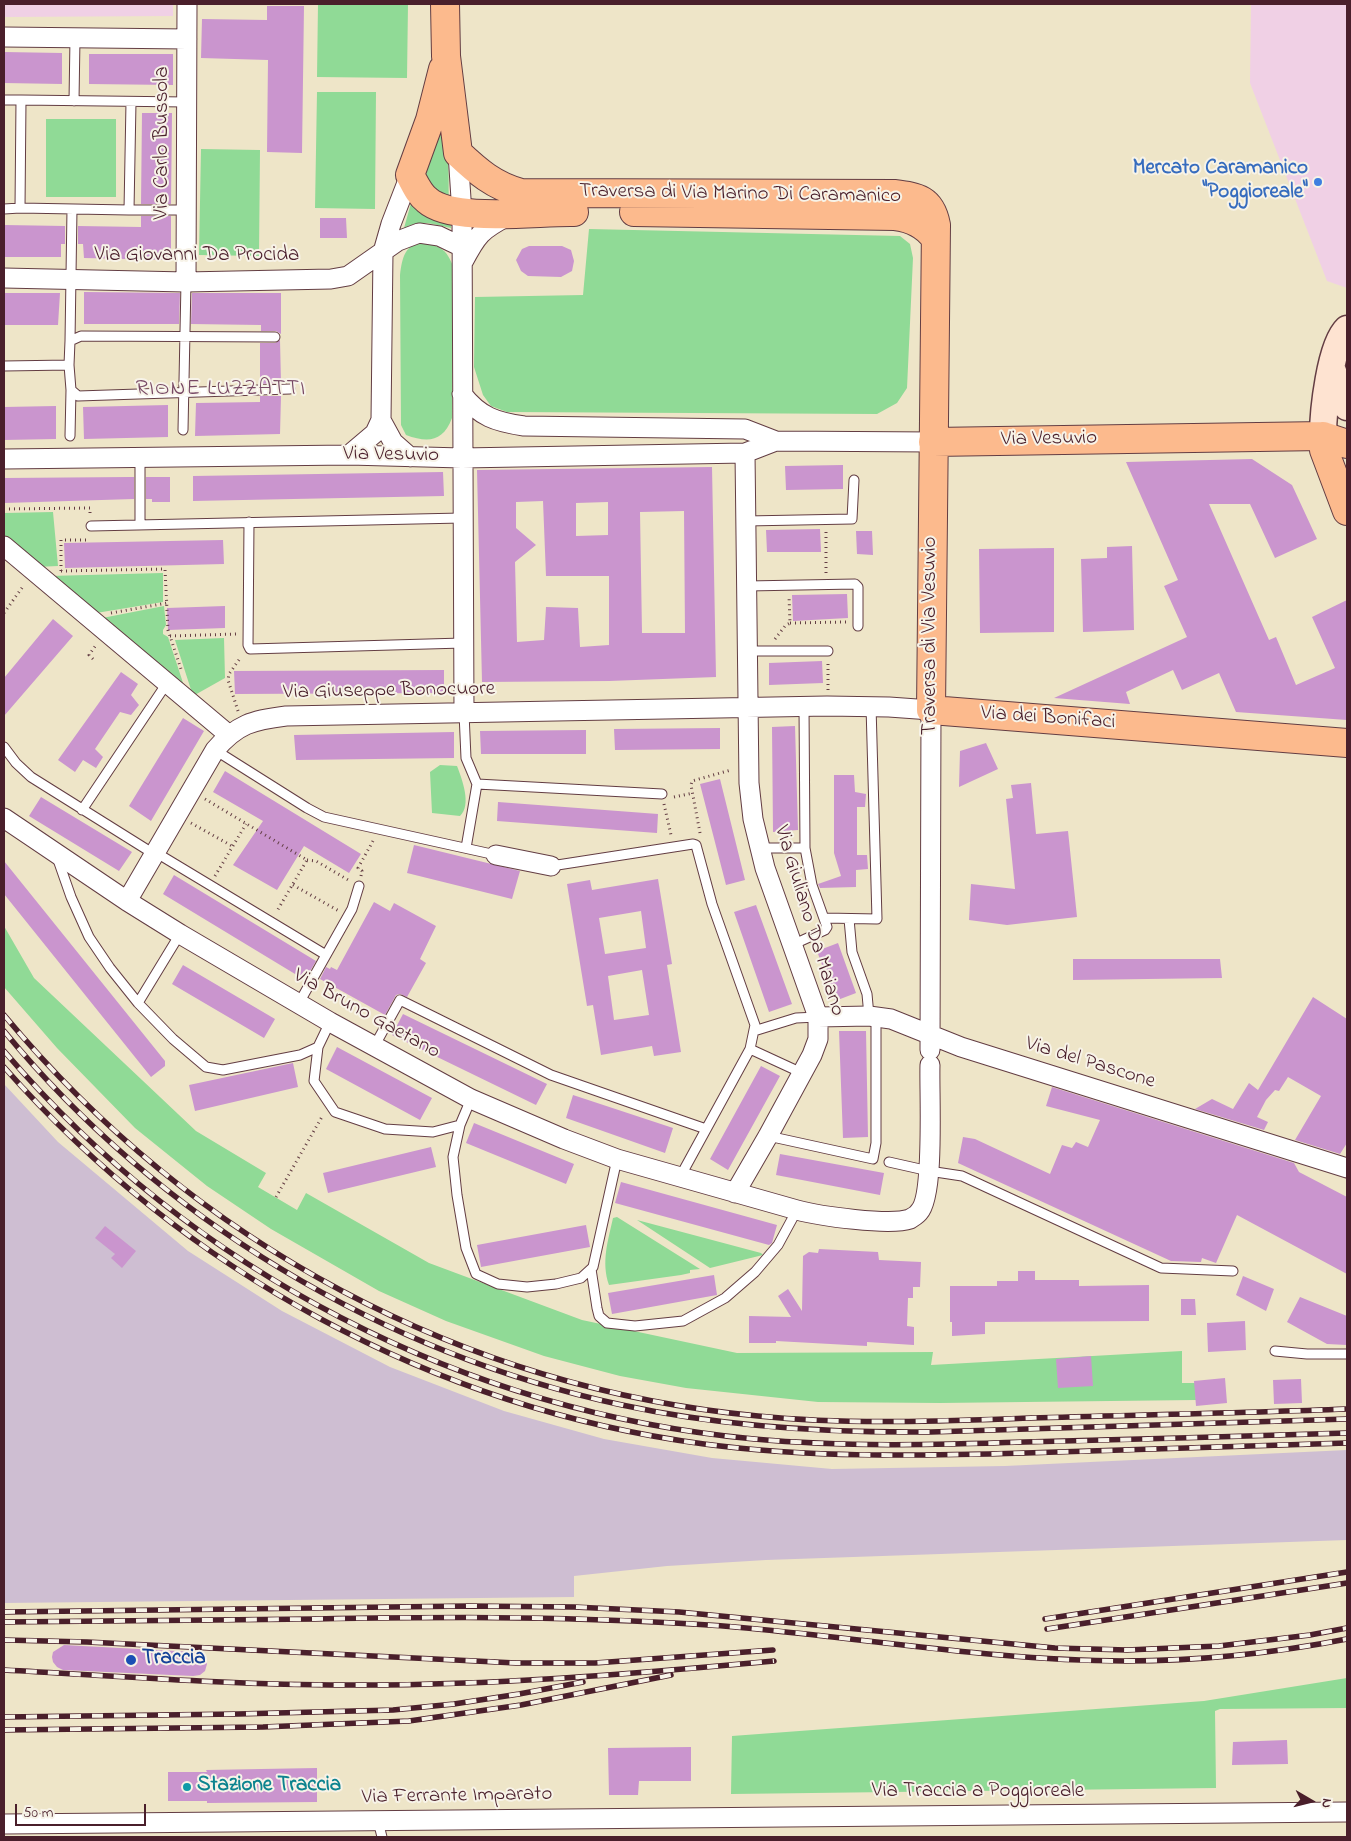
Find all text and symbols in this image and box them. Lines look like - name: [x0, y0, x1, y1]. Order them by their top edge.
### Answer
- street label: Via Carlo Bussola: [151, 67, 177, 219]
- place label: Mercato Caramanico "Poggioreale": [1133, 157, 1308, 207]
- marker: Mercato Caramanico "Poggioreale": [1312, 176, 1324, 188]
- street label: Traversa di Via Marino Di Caramanico: [579, 180, 901, 210]
- street label: Via Giovanni Da Procida: [95, 244, 299, 270]
- district label: RIONE LUZZATTI: [134, 377, 308, 403]
- street label: Via Vesuvio: [1001, 427, 1097, 453]
- street label: Via Vesuvio: [343, 443, 439, 469]
- street label: Traversa di Via Vesuvio: [919, 537, 945, 735]
- street label: Via Giuseppe Bonocuore: [283, 678, 495, 706]
- street label: Via dei Bonifaci: [980, 702, 1116, 736]
- street label: Via Giuliano Da Maiano: [767, 823, 849, 1019]
- street label: Via Bruno Gaetano: [288, 964, 444, 1066]
- street label: Via del Pascone: [1022, 1032, 1158, 1096]
- place label: Traccia: [142, 1647, 206, 1673]
- marker: Traccia: [124, 1653, 138, 1667]
- place label: Stazione Traccia: [197, 1774, 341, 1800]
- north arrow: [1286, 1776, 1336, 1826]
- street label: Via Traccia a Poggioreale: [872, 1780, 1084, 1806]
- marker: Stazione Traccia: [181, 1781, 193, 1793]
- street label: Via Ferrante Imparato: [362, 1783, 552, 1811]
- scale bar: [18, 1794, 149, 1826]
- text: N: [1315, 1797, 1337, 1809]
- text: 50 m: [23, 1802, 53, 1824]

